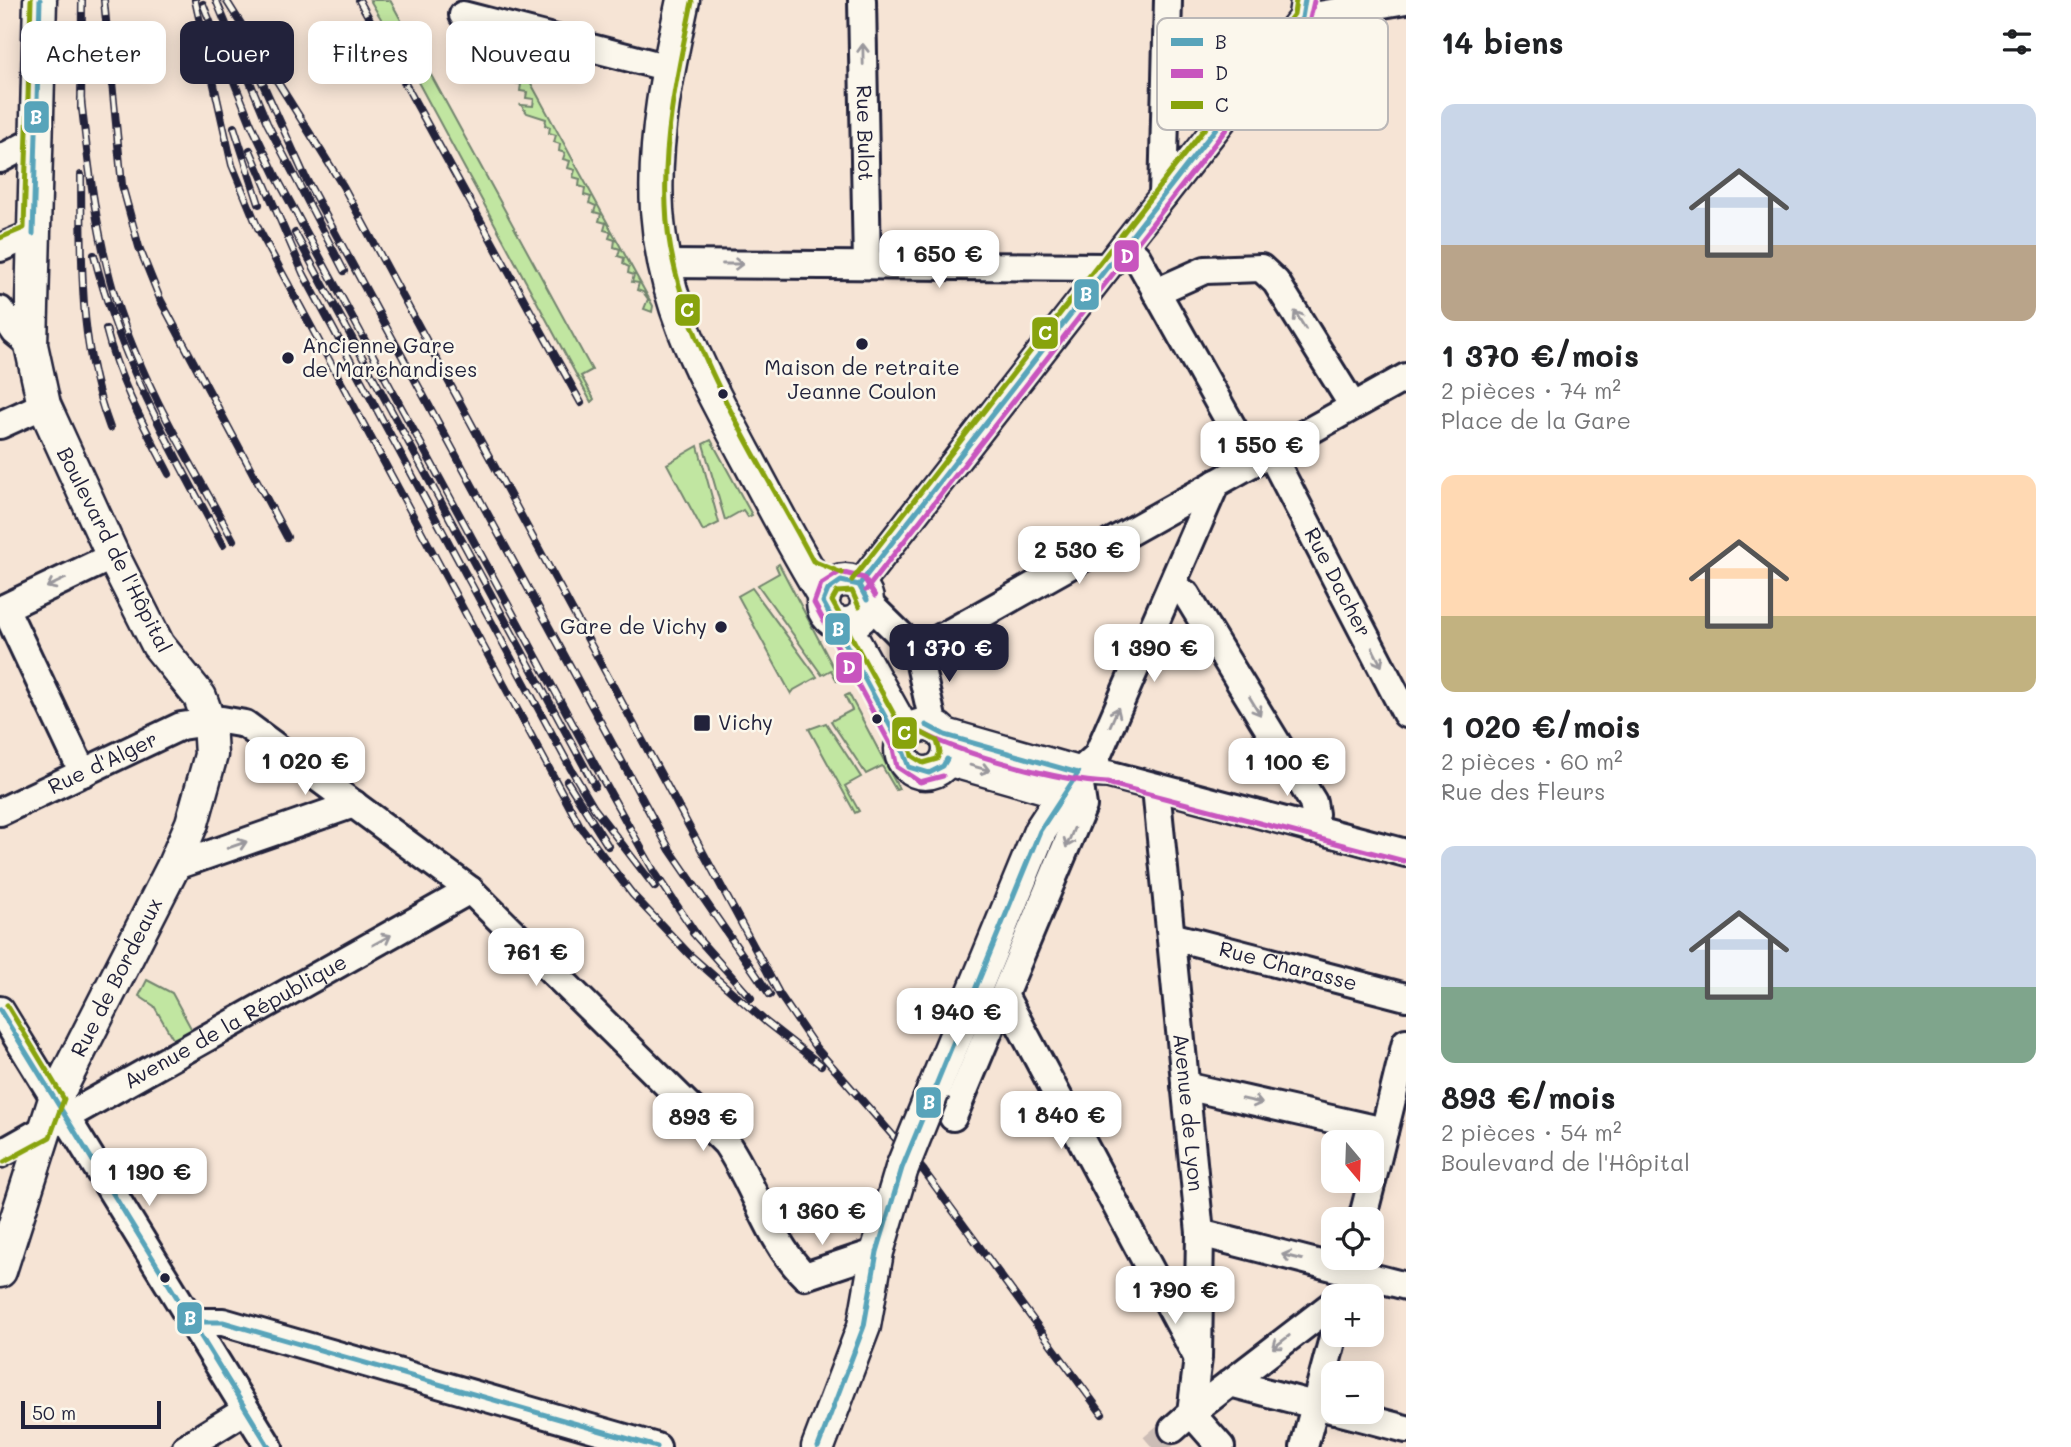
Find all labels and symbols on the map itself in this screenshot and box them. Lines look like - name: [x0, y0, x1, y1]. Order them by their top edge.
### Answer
- legend: [1157, 18, 1388, 130]
- text: B: [1215, 29, 1227, 54]
- one-way arrow: [856, 42, 869, 65]
- text: D: [1215, 60, 1228, 85]
- street label: Rue Bulot: [852, 85, 880, 181]
- text: C: [1215, 92, 1229, 117]
- line badge: B: [23, 100, 50, 134]
- text: B: [30, 104, 42, 129]
- pin: 1 650 €: [874, 230, 1004, 290]
- line badge: D: [1113, 239, 1140, 273]
- text: D: [1120, 243, 1134, 268]
- one-way arrow: [721, 257, 744, 271]
- line badge: B: [1073, 278, 1100, 311]
- text: B: [1080, 281, 1092, 306]
- line badge: C: [674, 293, 701, 327]
- text: C: [680, 297, 694, 322]
- one-way arrow: [1293, 310, 1307, 330]
- line badge: C: [1031, 316, 1059, 350]
- text: C: [1038, 320, 1052, 345]
- place label: Ancienne Gare de Marchandises: [302, 331, 477, 382]
- marker: Maison de retraite Jeanne Coulon: [854, 336, 870, 352]
- marker: Ancienne Gare de Marchandises: [280, 350, 296, 366]
- place label: Maison de retraite Jeanne Coulon: [764, 353, 960, 404]
- unlabelled marker: [716, 387, 730, 401]
- pin: 1 550 €: [1195, 421, 1325, 481]
- street label: Boulevard de l'Hôpital: [52, 442, 179, 657]
- street label: Rue Dacher: [1299, 522, 1379, 641]
- pin: 2 530 €: [1014, 526, 1144, 586]
- one-way arrow: [46, 577, 67, 590]
- place label: Gare de Vichy: [560, 612, 707, 639]
- line badge: B: [824, 612, 851, 646]
- text: B: [832, 616, 844, 641]
- marker: Gare de Vichy: [713, 619, 729, 635]
- pin: 1 370 €: [884, 624, 1014, 684]
- pin: 1 390 €: [1089, 624, 1219, 684]
- one-way arrow: [1371, 646, 1384, 667]
- line badge: D: [835, 651, 863, 684]
- text: D: [842, 654, 856, 679]
- one-way arrow: [1248, 696, 1262, 716]
- one-way arrow: [1108, 706, 1121, 728]
- place label: Vichy: [718, 708, 773, 735]
- unlabelled marker: [870, 712, 884, 726]
- marker: Vichy: [692, 713, 712, 733]
- line badge: C: [891, 716, 918, 750]
- text: C: [897, 720, 911, 745]
- street label: Rue d'Alger: [43, 724, 162, 799]
- pin: 1 020 €: [240, 738, 370, 797]
- pin: 1 100 €: [1222, 738, 1352, 798]
- one-way arrow: [969, 763, 991, 776]
- one-way arrow: [1062, 827, 1075, 848]
- one-way arrow: [226, 838, 248, 850]
- street label: Rue de Bordeaux: [64, 892, 167, 1061]
- pin: 761 €: [487, 928, 585, 988]
- one-way arrow: [371, 933, 391, 947]
- street label: Rue Charasse: [1217, 934, 1360, 996]
- street label: Avenue de la République: [118, 947, 351, 1094]
- pin: 1 940 €: [892, 988, 1022, 1048]
- street label: Avenue de Lyon: [1168, 1032, 1211, 1193]
- line badge: B: [915, 1086, 942, 1119]
- text: B: [923, 1089, 935, 1114]
- pin: 1 840 €: [996, 1092, 1126, 1151]
- pin: 893 €: [654, 1094, 752, 1153]
- one-way arrow: [1240, 1095, 1263, 1108]
- north arrow: [1321, 1130, 1384, 1194]
- pin: 1 190 €: [84, 1148, 214, 1208]
- pin: 1 360 €: [757, 1188, 887, 1247]
- one-way arrow: [1281, 1250, 1304, 1263]
- pin: 1 790 €: [1110, 1266, 1240, 1326]
- unlabelled marker: [158, 1271, 172, 1285]
- line badge: B: [176, 1301, 203, 1335]
- text: B: [184, 1305, 196, 1330]
- one-way arrow: [1273, 1335, 1291, 1350]
- scale bar: [21, 1398, 161, 1430]

